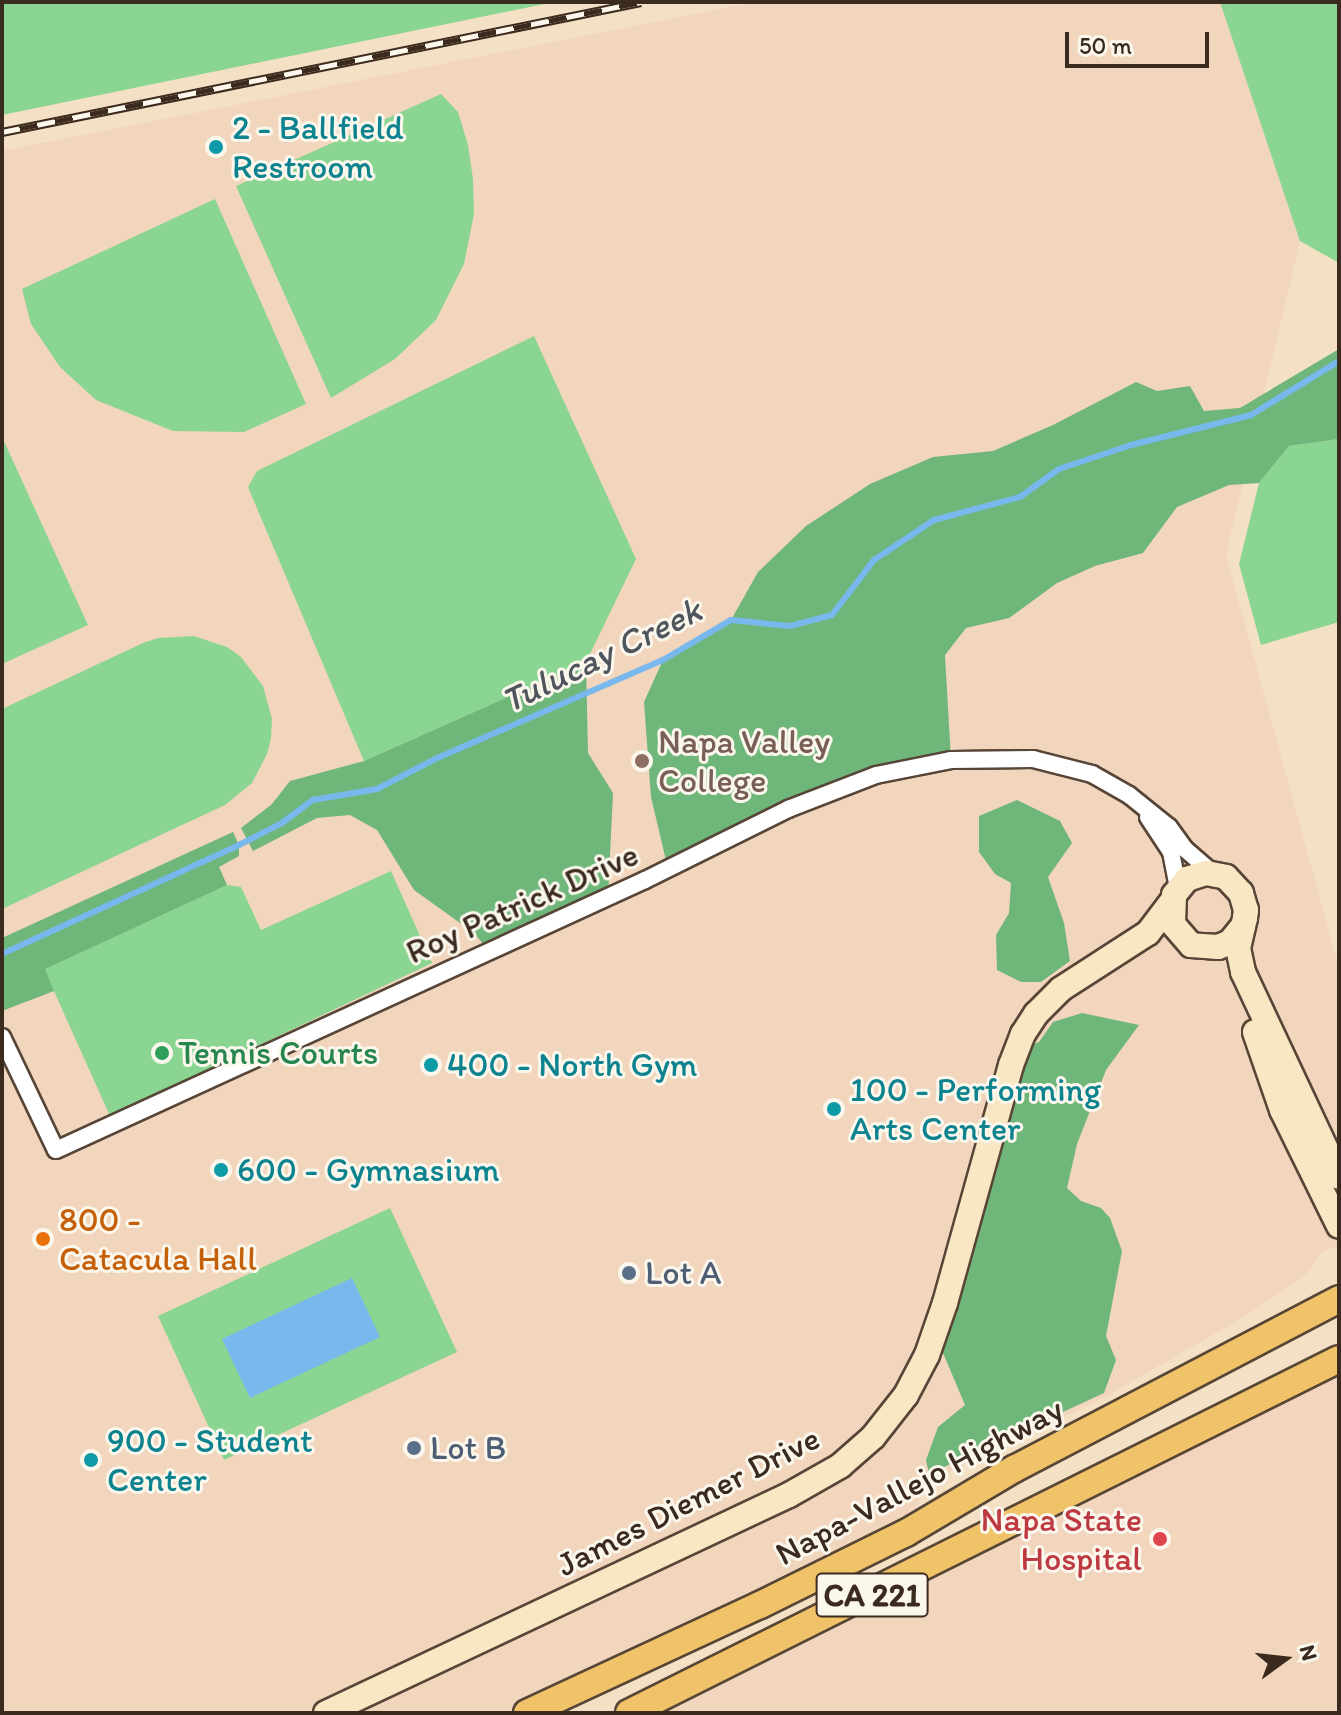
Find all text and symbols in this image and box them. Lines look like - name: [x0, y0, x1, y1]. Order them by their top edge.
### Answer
- scale bar: [1069, 16, 1213, 66]
- text: 50 m: [1079, 31, 1132, 60]
- place label: 2 - Ballfield Restroom: [232, 107, 404, 186]
- marker: 2 - Ballfield Restroom: [207, 138, 225, 156]
- water label: Tulucay Creek: [494, 588, 708, 722]
- place label: Napa Valley College: [658, 721, 829, 800]
- marker: Napa Valley College: [633, 752, 651, 770]
- street label: Roy Patrick Drive: [400, 834, 644, 972]
- place label: Tennis Courts: [178, 1033, 378, 1073]
- marker: Tennis Courts: [153, 1044, 171, 1062]
- place label: 400 - North Gym: [447, 1045, 697, 1085]
- marker: 400 - North Gym: [422, 1056, 440, 1074]
- place label: 100 - Performing Arts Center: [850, 1069, 1101, 1148]
- marker: 100 - Performing Arts Center: [825, 1100, 843, 1118]
- place label: 600 - Gymnasium: [237, 1150, 500, 1190]
- marker: 600 - Gymnasium: [212, 1161, 230, 1179]
- place label: 800 - Catacula Hall: [59, 1199, 258, 1278]
- marker: 800 - Catacula Hall: [34, 1230, 52, 1248]
- place label: Lot A: [645, 1253, 722, 1293]
- marker: Lot A: [620, 1264, 638, 1282]
- street label: Napa-Vallejo Highway: [769, 1388, 1069, 1574]
- street label: James Diemer Drive: [549, 1417, 827, 1585]
- place label: 900 - Student Center: [107, 1420, 313, 1500]
- place label: Lot B: [430, 1428, 507, 1468]
- marker: Lot B: [405, 1439, 423, 1457]
- marker: 900 - Student Center: [82, 1451, 100, 1469]
- place label: Napa State Hospital: [981, 1499, 1142, 1578]
- marker: Napa State Hospital: [1149, 1528, 1171, 1550]
- road number: CA 221: [814, 1567, 930, 1623]
- north arrow: [1245, 1619, 1325, 1699]
- text: N: [1294, 1642, 1324, 1663]

